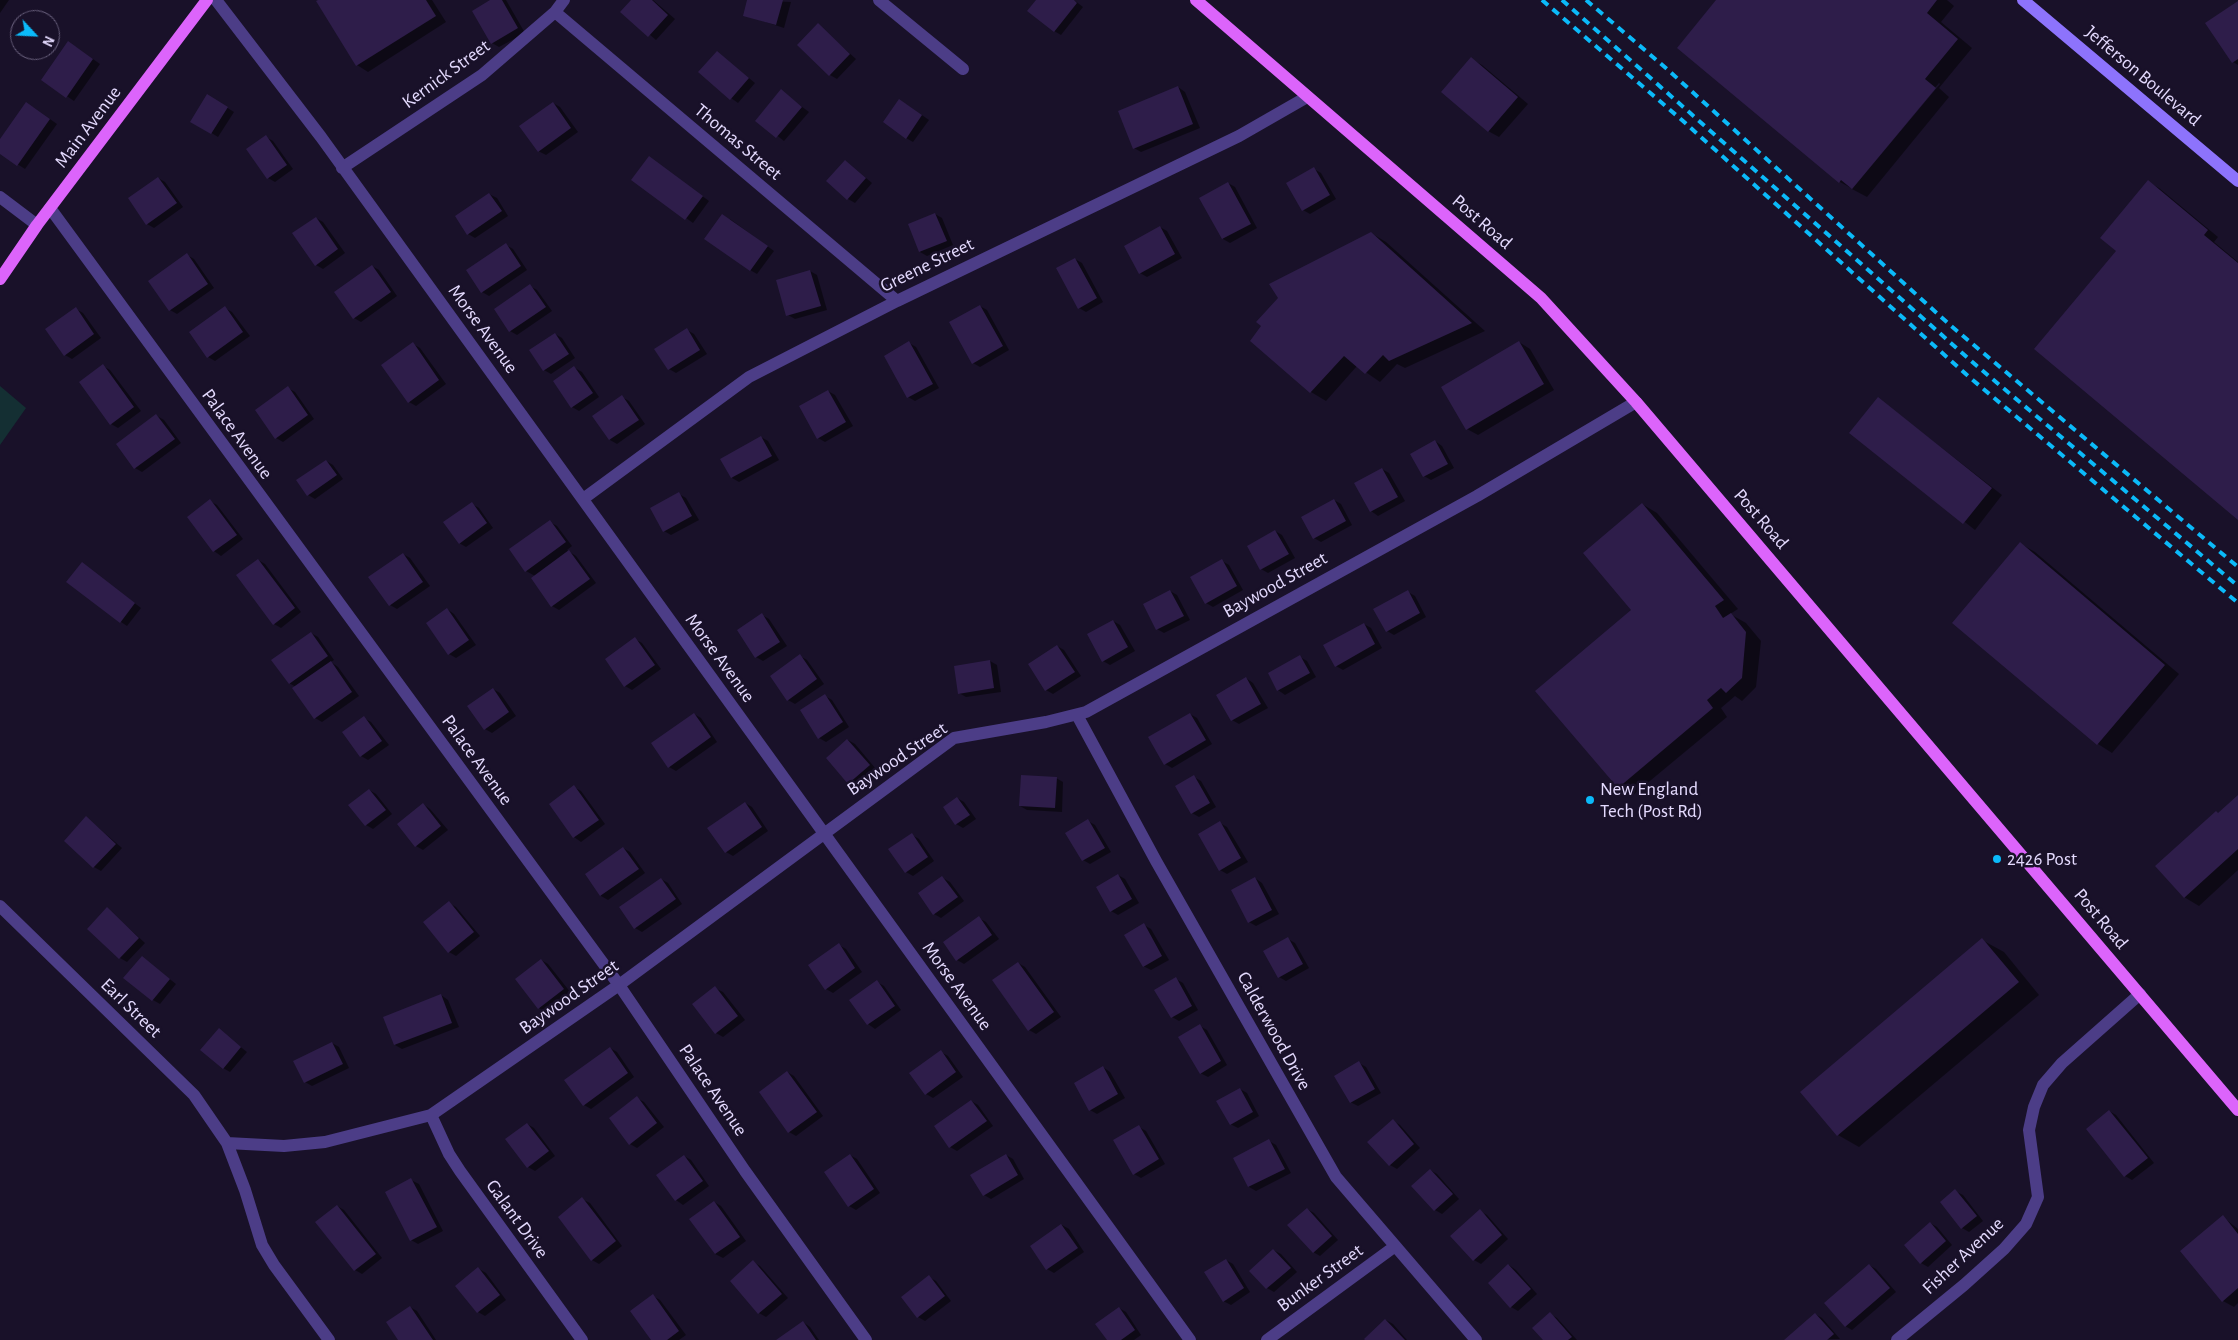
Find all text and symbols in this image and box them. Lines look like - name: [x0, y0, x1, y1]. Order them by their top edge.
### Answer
- north arrow: [10, 10, 60, 60]
- street label: Jefferson Boulevard: [2080, 21, 2206, 131]
- text: N: [39, 34, 56, 48]
- street label: Kernick Street: [398, 34, 494, 114]
- street label: Main Avenue: [50, 82, 126, 172]
- street label: Thomas Street: [690, 99, 786, 185]
- street label: Post Road: [1447, 190, 1517, 254]
- street label: Greene Street: [877, 233, 977, 297]
- street label: Morse Avenue: [443, 280, 523, 378]
- street label: Palace Avenue: [197, 384, 277, 484]
- street label: Post Road: [1729, 484, 1793, 554]
- street label: Baywood Street: [1219, 547, 1331, 623]
- street label: Morse Avenue: [680, 609, 760, 707]
- street label: Palace Avenue: [437, 710, 517, 810]
- street label: Baywood Street: [843, 717, 951, 801]
- place label: New England Tech (Post Rd): [1600, 778, 1703, 822]
- marker: New England Tech (Post Rd): [1584, 794, 1596, 806]
- place label: 2426 Post: [2007, 848, 2077, 870]
- marker: 2426 Post: [1991, 853, 2003, 865]
- street label: Post Road: [2069, 884, 2133, 954]
- street label: Morse Avenue: [917, 937, 997, 1035]
- street label: Baywood Street: [515, 954, 623, 1040]
- street label: Calderwood Drive: [1232, 968, 1316, 1094]
- street label: Earl Street: [96, 973, 166, 1043]
- street label: Palace Avenue: [674, 1040, 752, 1140]
- street label: Galant Drive: [481, 1175, 553, 1263]
- street label: Fisher Avenue: [1917, 1212, 2009, 1300]
- street label: Bunker Street: [1273, 1239, 1367, 1317]

